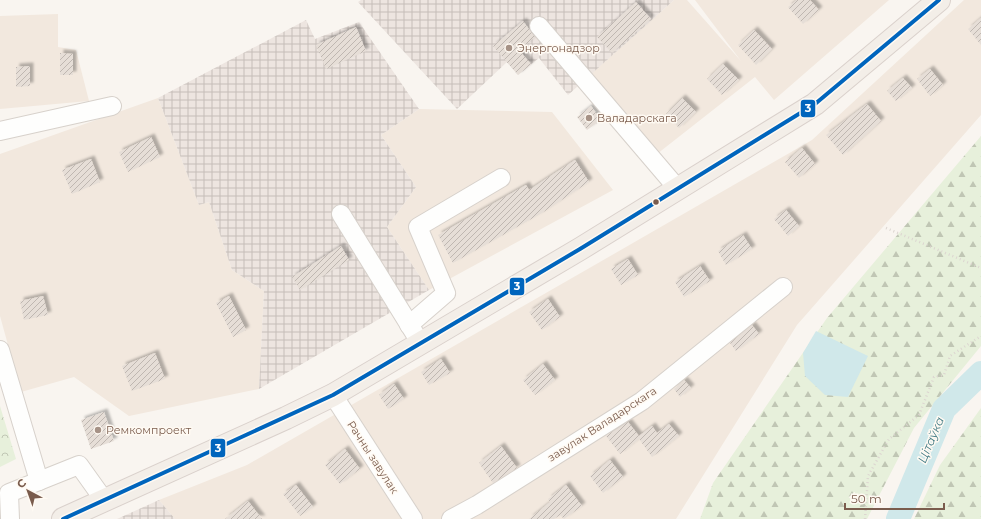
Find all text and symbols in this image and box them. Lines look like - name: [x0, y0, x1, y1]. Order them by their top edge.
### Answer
- place label: Энергонадзор: [517, 41, 600, 55]
- marker: Энергонадзор: [504, 43, 514, 53]
- line badge: 3: [800, 99, 816, 118]
- text: 3: [804, 101, 812, 115]
- place label: Валадарскага: [597, 111, 677, 125]
- marker: Валадарскага: [584, 113, 594, 123]
- unlabelled marker: [651, 197, 661, 207]
- line badge: 3: [509, 277, 525, 296]
- text: 3: [513, 279, 521, 293]
- street label: завулак Валадарскага: [545, 383, 659, 465]
- water label: Цітаўка: [914, 415, 947, 465]
- street label: Рачны завулак: [344, 418, 402, 497]
- place label: Ремкомпроект: [106, 423, 192, 437]
- marker: Ремкомпроект: [93, 425, 103, 435]
- line badge: 3: [210, 438, 226, 458]
- text: 3: [214, 441, 222, 455]
- north arrow: [8, 471, 48, 511]
- text: С: [14, 476, 29, 491]
- scale bar: [845, 485, 944, 511]
- text: 50 m: [851, 491, 882, 506]

